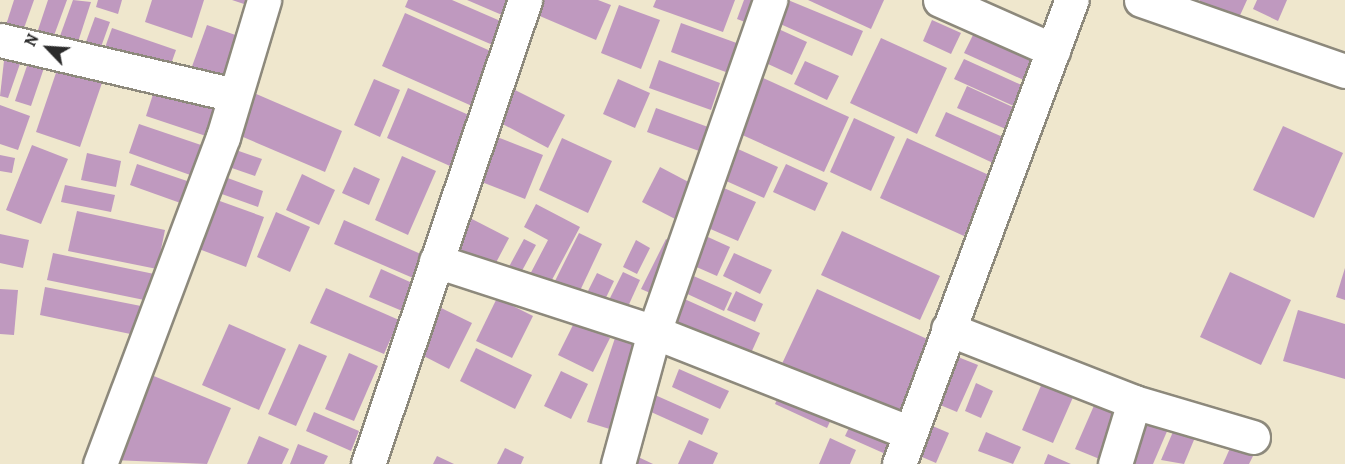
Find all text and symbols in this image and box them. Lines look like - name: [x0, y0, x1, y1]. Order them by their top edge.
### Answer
- north arrow: [18, 18, 78, 78]
- text: N: [19, 30, 44, 50]

